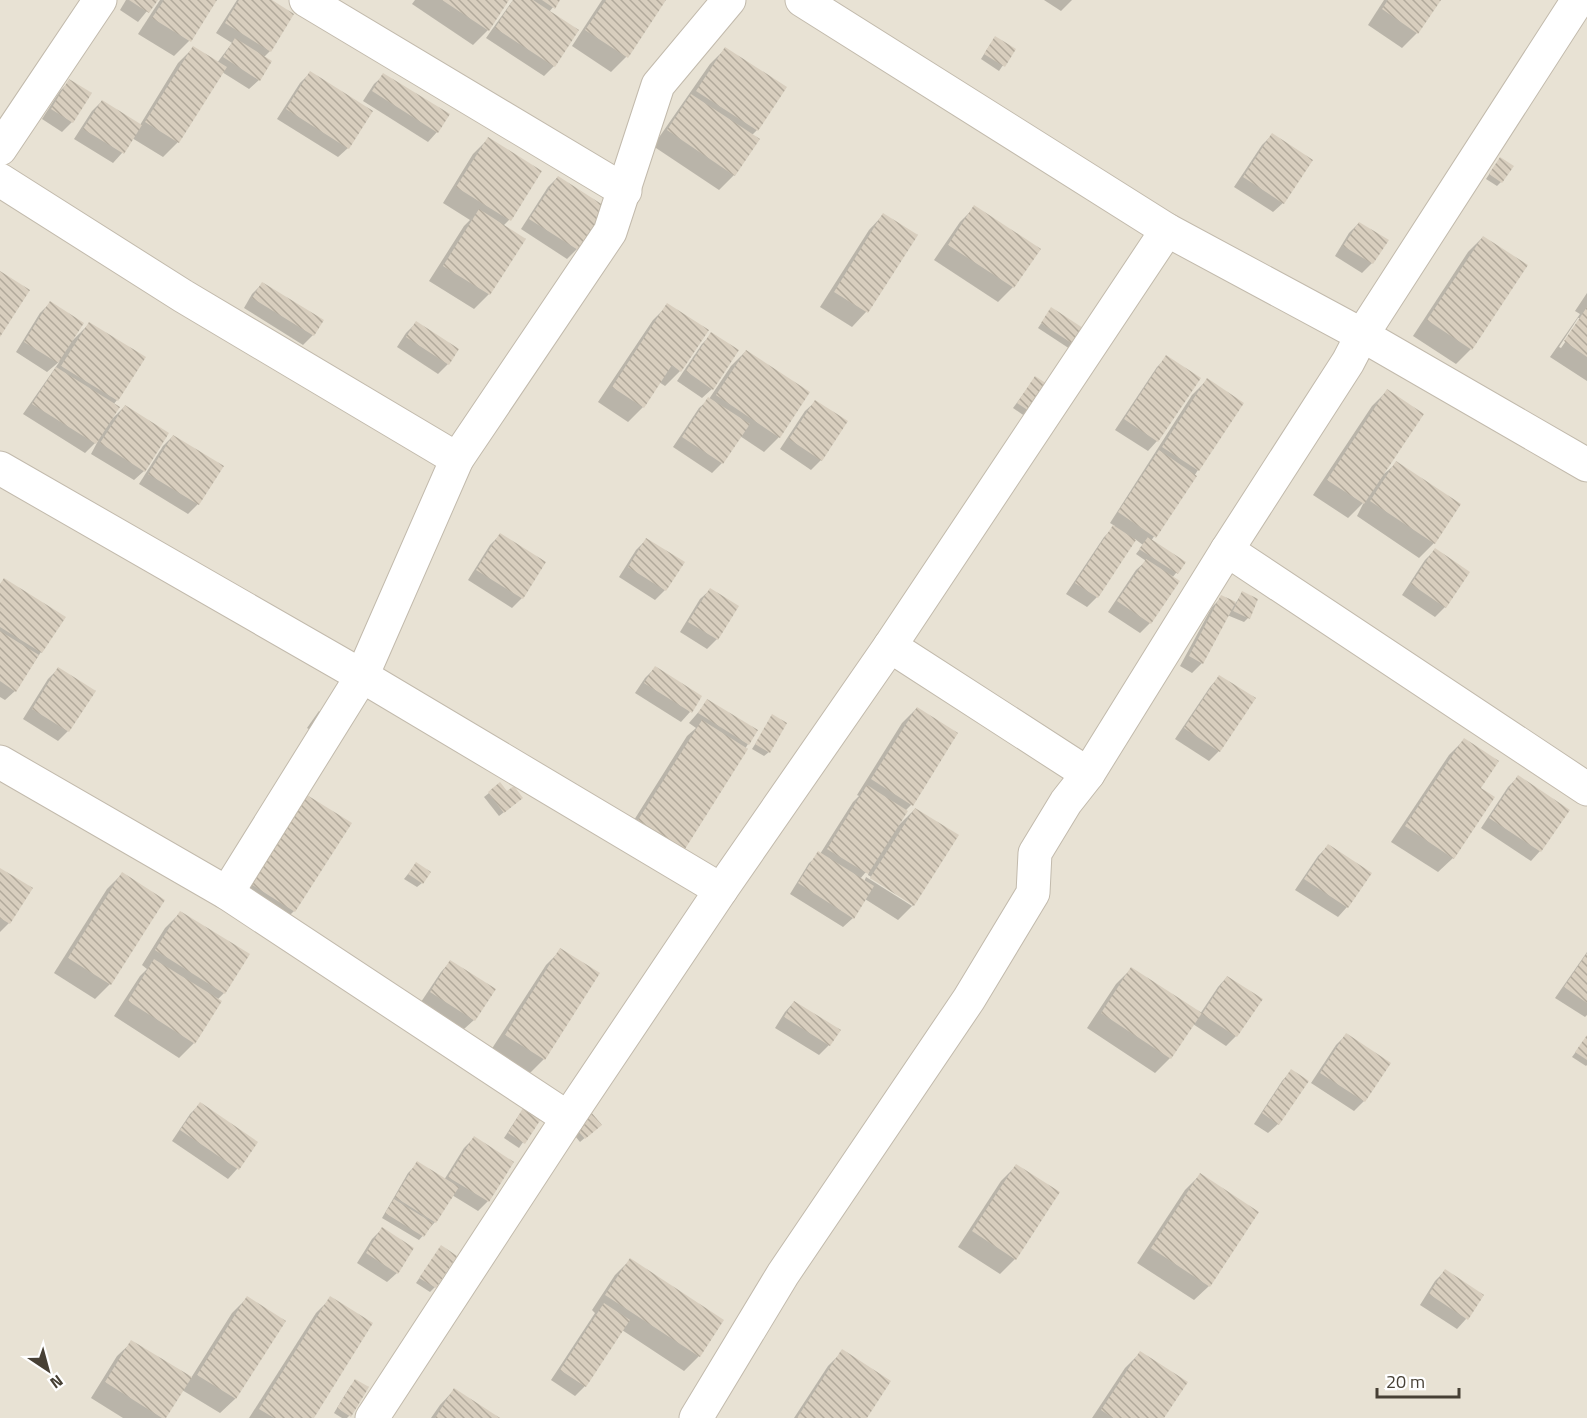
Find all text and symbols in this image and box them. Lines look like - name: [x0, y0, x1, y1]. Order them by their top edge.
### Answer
- north arrow: [18, 1340, 78, 1400]
- scale bar: [1377, 1361, 1460, 1399]
- text: 20 m: [1386, 1368, 1425, 1395]
- text: N: [45, 1369, 68, 1395]

